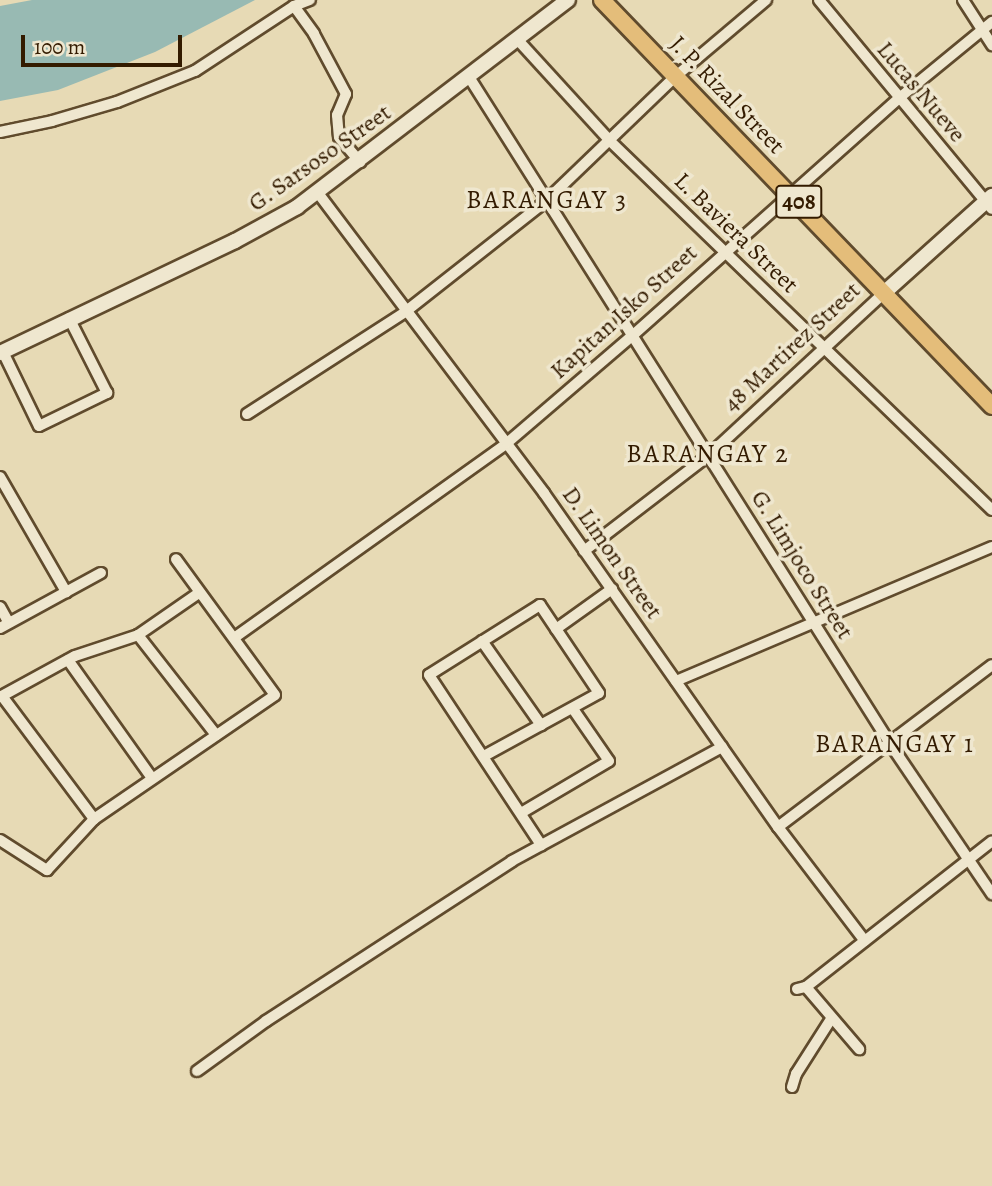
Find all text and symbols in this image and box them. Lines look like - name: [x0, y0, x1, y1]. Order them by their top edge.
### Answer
- scale bar: [24, 21, 186, 65]
- street label: J. P. Rizal Street: [663, 30, 791, 160]
- text: 100 m: [34, 33, 85, 61]
- street label: Lucas Nueve: [871, 36, 971, 148]
- street label: G. Sarsoso Street: [243, 98, 397, 218]
- street label: L. Baviera Street: [668, 167, 804, 299]
- road number: 408: [774, 182, 824, 222]
- district label: BARANGAY 3: [467, 184, 627, 216]
- street label: Kapitan Isko Street: [545, 239, 703, 385]
- street label: 48 Martirez Street: [717, 276, 867, 418]
- district label: BARANGAY 2: [628, 438, 788, 470]
- street label: D. Limon Street: [556, 481, 668, 625]
- street label: G. Limjoco Street: [745, 485, 859, 645]
- district label: BARANGAY 1: [816, 728, 974, 760]

